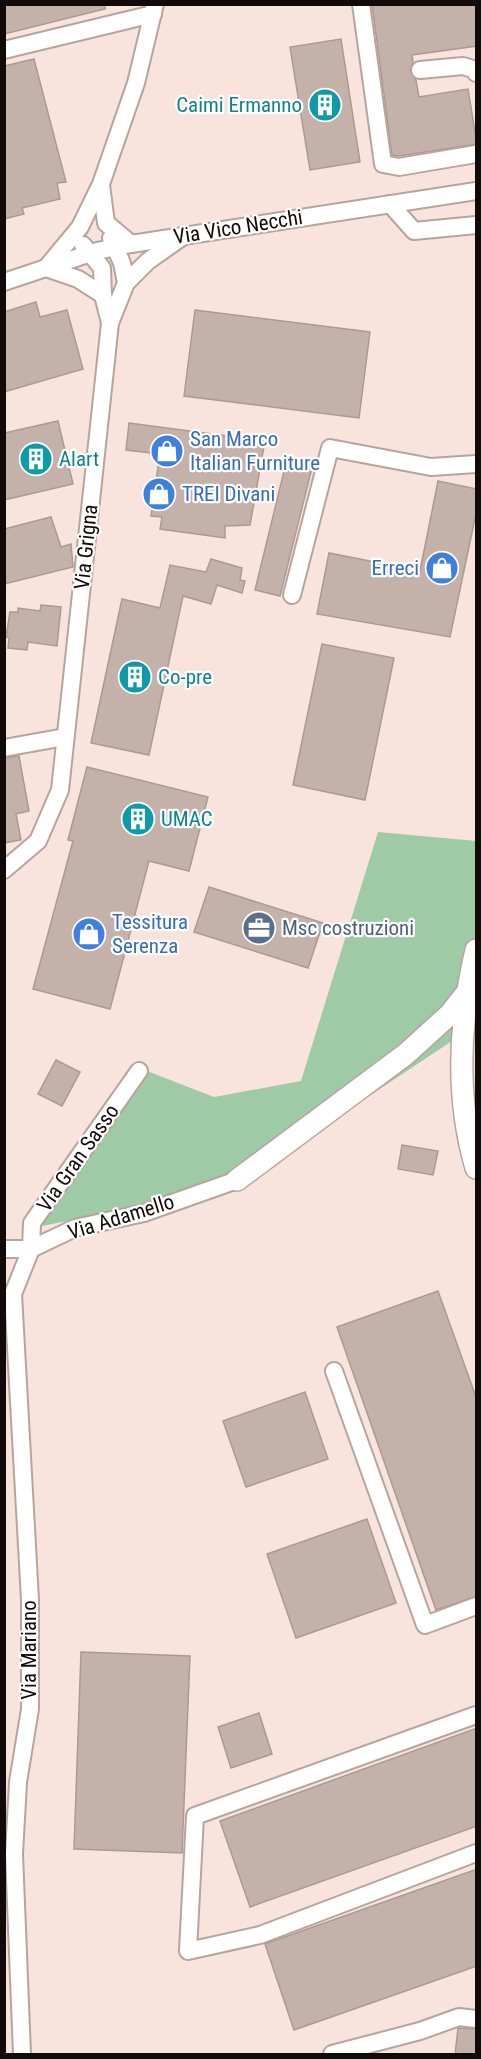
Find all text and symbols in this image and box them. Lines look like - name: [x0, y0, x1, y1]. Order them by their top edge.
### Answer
- building icon: Caimi Ermanno: [307, 87, 343, 123]
- place label: Caimi Ermanno: [176, 93, 302, 117]
- street label: Via Vico Necchi: [172, 205, 304, 249]
- place label: San Marco Italian Furniture: [190, 427, 320, 475]
- shop icon: San Marco Italian Furniture: [149, 433, 185, 469]
- building icon: Alart: [18, 441, 54, 477]
- place label: Alart: [59, 447, 99, 471]
- shop icon: TREI Divani: [141, 476, 177, 512]
- place label: TREI Divani: [182, 482, 275, 506]
- street label: Via Grigna: [70, 503, 102, 591]
- shop icon: Erreci: [424, 550, 460, 586]
- place label: Erreci: [372, 556, 419, 580]
- building icon: Co-pre: [117, 659, 153, 695]
- place label: Co-pre: [158, 665, 212, 689]
- building icon: UMAC: [120, 801, 156, 837]
- place label: UMAC: [161, 807, 213, 831]
- place label: Tessitura Serenza: [112, 910, 188, 958]
- office icon: Msc costruzioni: [241, 910, 277, 946]
- shop icon: Tessitura Serenza: [71, 916, 107, 952]
- place label: Msc costruzioni: [282, 916, 414, 940]
- street label: Via Gran Sasso: [32, 1100, 124, 1216]
- street label: Via Adamello: [65, 1189, 177, 1245]
- street label: Via Mariano: [17, 1600, 41, 1700]

